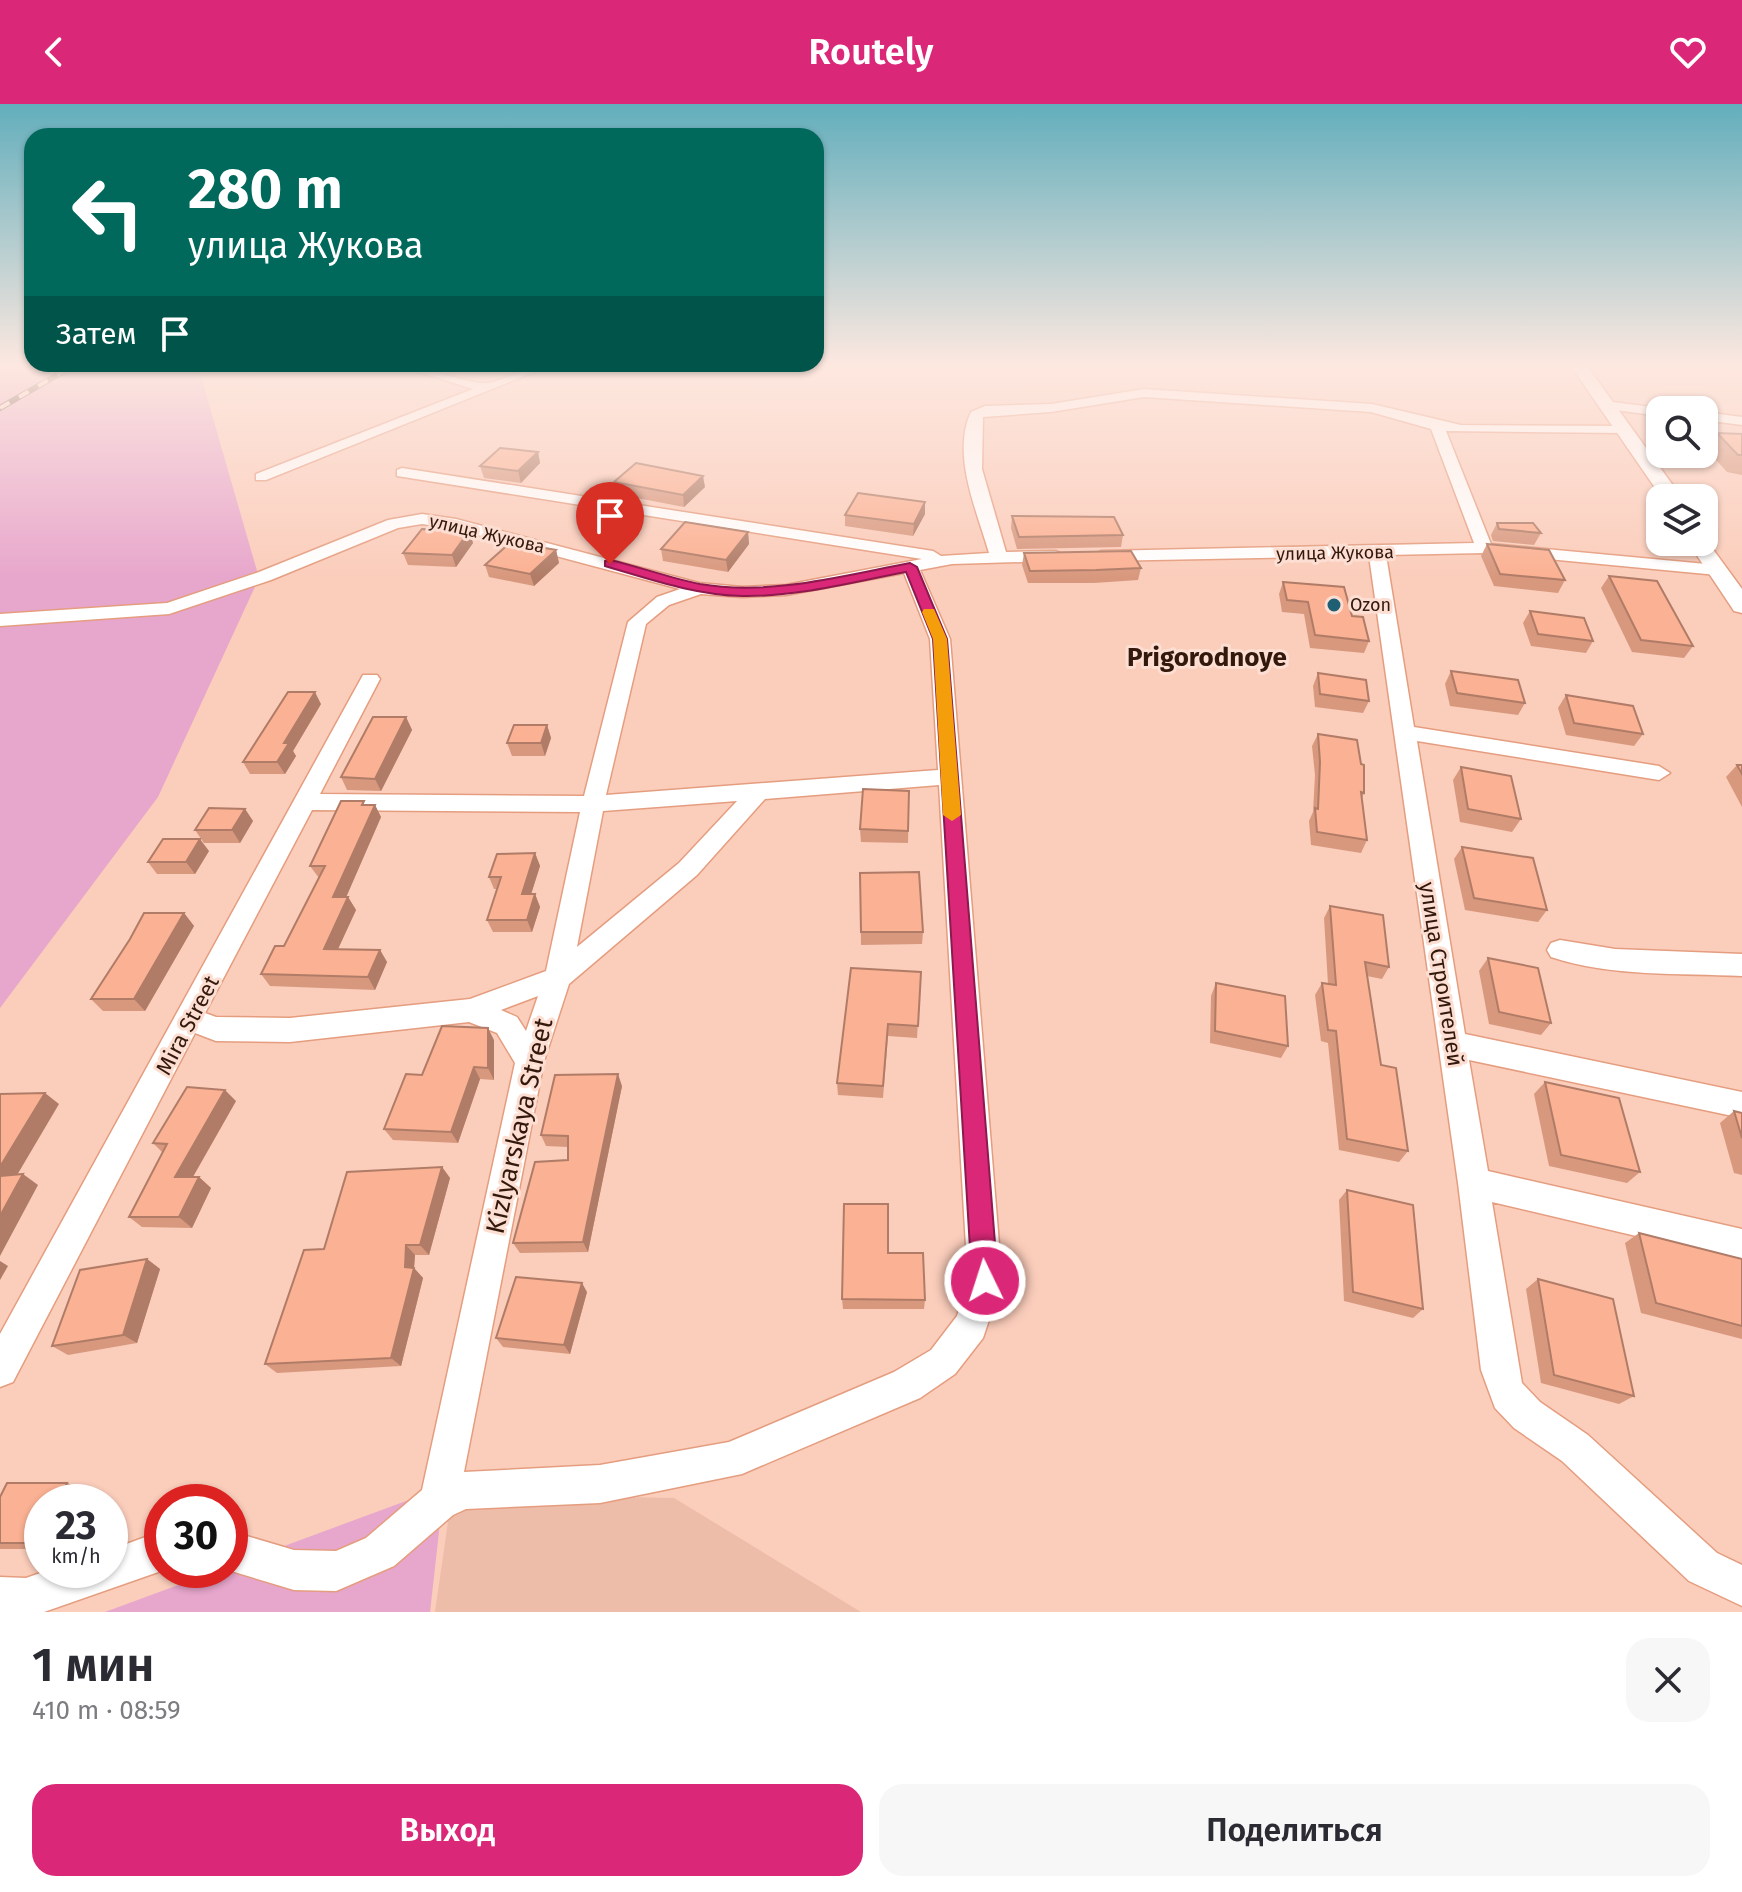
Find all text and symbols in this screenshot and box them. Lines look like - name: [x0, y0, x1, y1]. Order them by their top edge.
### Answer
- icon: back: [32, 30, 76, 74]
- text: Routely: [809, 30, 933, 74]
- icon: heart: [1666, 30, 1710, 74]
- text: 280 m: [188, 156, 343, 223]
- icon: left: [56, 160, 160, 264]
- text: улица Жукова: [188, 224, 424, 268]
- icon: arrive: [153, 312, 197, 356]
- text: Затем: [56, 316, 137, 352]
- map controls: [1646, 396, 1718, 556]
- button: search: [1646, 396, 1718, 468]
- pin: [576, 482, 644, 564]
- button: layers: [1646, 484, 1718, 556]
- icon: arrive: [588, 494, 632, 538]
- street label: улица Жукова: [427, 510, 547, 558]
- street label: улица Жукова: [1276, 541, 1394, 565]
- place label: Ozon: [1350, 594, 1391, 616]
- marker: Ozon: [1325, 596, 1343, 614]
- district label: Prigorodnoye: [1127, 642, 1287, 673]
- street label: улица Строителей: [1414, 880, 1469, 1068]
- street label: Mira Street: [150, 971, 225, 1079]
- street label: Kizlyarskaya Street: [480, 1015, 560, 1237]
- position arrow: [943, 1239, 1027, 1323]
- speed limit sign: 30: [144, 1484, 248, 1588]
- text: 23: [55, 1502, 97, 1550]
- text: km/h: [51, 1544, 101, 1568]
- text: 1 мин: [32, 1636, 155, 1694]
- button: close: [1626, 1638, 1710, 1722]
- text: 410 m · 08:59: [32, 1695, 181, 1726]
- button: Выход: [32, 1784, 863, 1876]
- button: Поделиться: [879, 1784, 1710, 1876]

